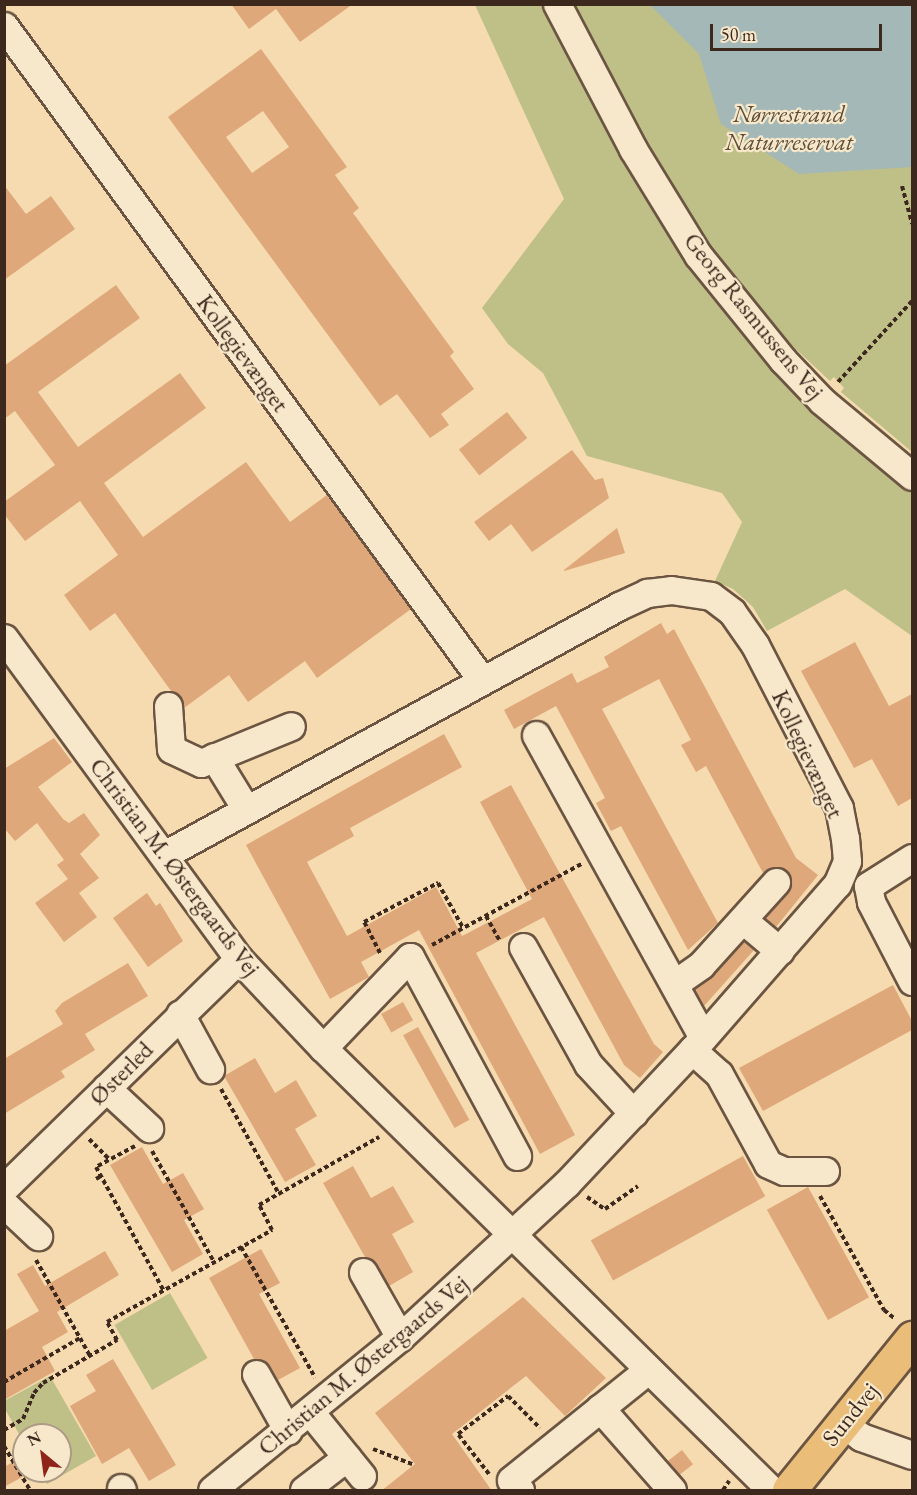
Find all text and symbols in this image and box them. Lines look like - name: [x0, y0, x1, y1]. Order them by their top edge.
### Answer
- scale bar: [713, 12, 886, 50]
- text: 50 m: [721, 23, 756, 46]
- park label: Nørrestrand Naturreservat: [725, 100, 853, 156]
- street label: Georg Rasmussens Vej: [678, 227, 830, 405]
- street label: Kollegievænget: [191, 289, 295, 417]
- street label: Kollegievænget: [766, 685, 850, 823]
- street label: Christian M. Østergaards Vej: [84, 752, 266, 982]
- street label: Østerled: [83, 1035, 159, 1111]
- street label: Christian M. Østergaards Vej: [252, 1269, 474, 1461]
- street label: Sundvej: [816, 1376, 884, 1452]
- north arrow: [12, 1423, 72, 1483]
- text: N: [23, 1426, 45, 1451]

